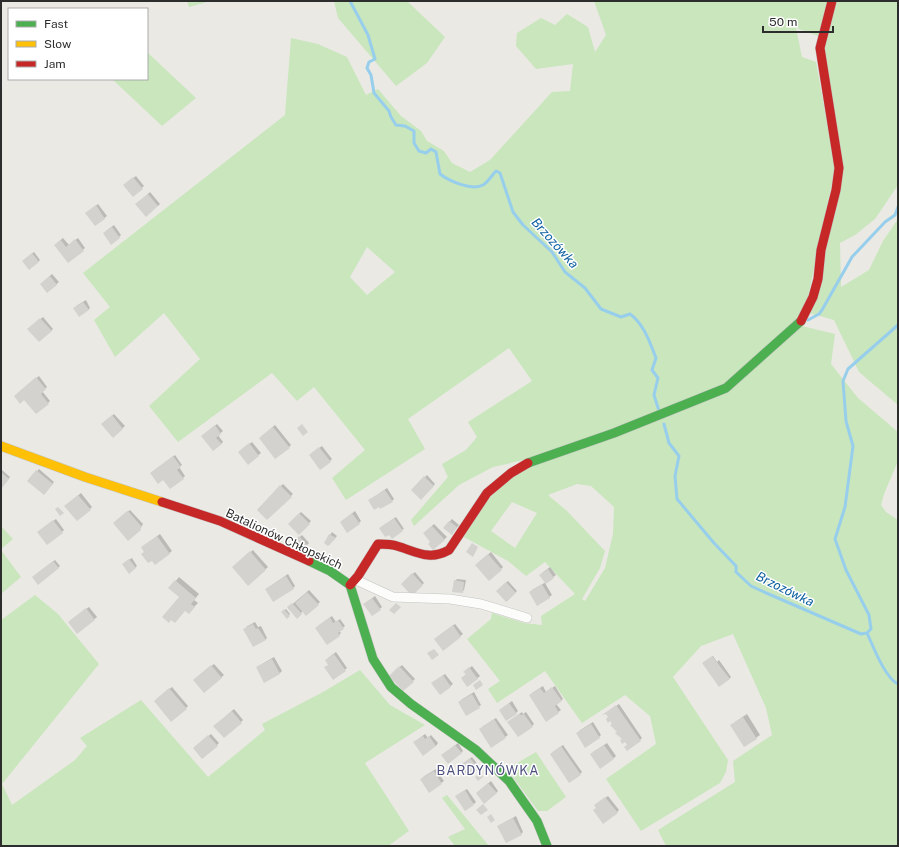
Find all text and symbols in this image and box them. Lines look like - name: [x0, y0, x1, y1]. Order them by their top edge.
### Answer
- legend: [8, 8, 148, 80]
- scale bar: [763, 8, 833, 34]
- text: 50 m: [769, 15, 797, 29]
- text: Fast: [44, 17, 69, 31]
- text: Slow: [44, 37, 72, 51]
- text: Jam: [44, 57, 66, 71]
- water label: Brzozówka: [528, 215, 582, 271]
- street label: Batalionów Chłopskich: [223, 506, 345, 572]
- water label: Brzozówka: [754, 569, 816, 609]
- district label: BARDYNÓWKA: [437, 762, 539, 778]

